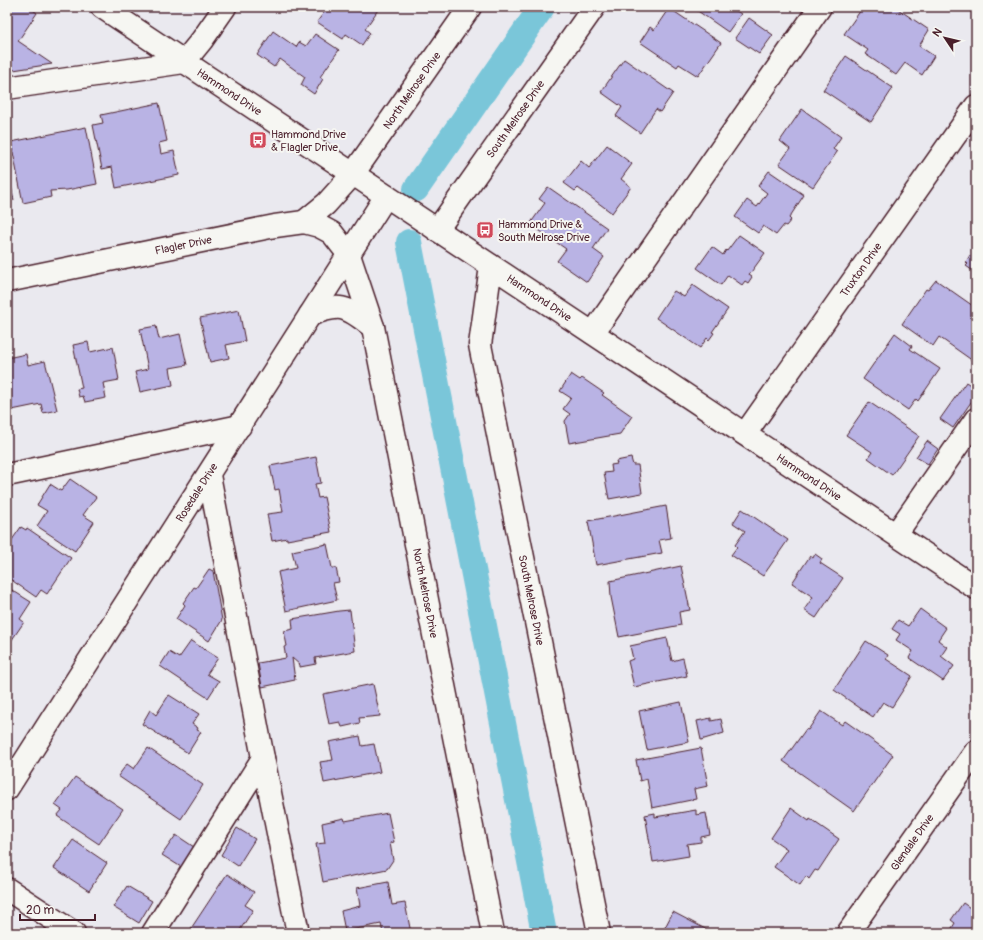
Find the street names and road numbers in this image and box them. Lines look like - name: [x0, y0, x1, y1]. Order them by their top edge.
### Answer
- street label: North Melrose Drive: [380, 49, 443, 131]
- street label: Hammond Drive: [195, 66, 265, 118]
- street label: South Melrose Drive: [484, 77, 547, 160]
- street label: Flagler Drive: [154, 233, 214, 257]
- street label: Truxton Drive: [837, 240, 885, 299]
- street label: Hammond Drive: [504, 271, 575, 324]
- street label: Hammond Drive: [774, 451, 844, 503]
- street label: Rosedale Drive: [173, 460, 220, 524]
- street label: North Melrose Drive: [410, 547, 441, 640]
- street label: South Melrose Drive: [516, 554, 547, 647]
- street label: Glendale Drive: [888, 811, 936, 873]

